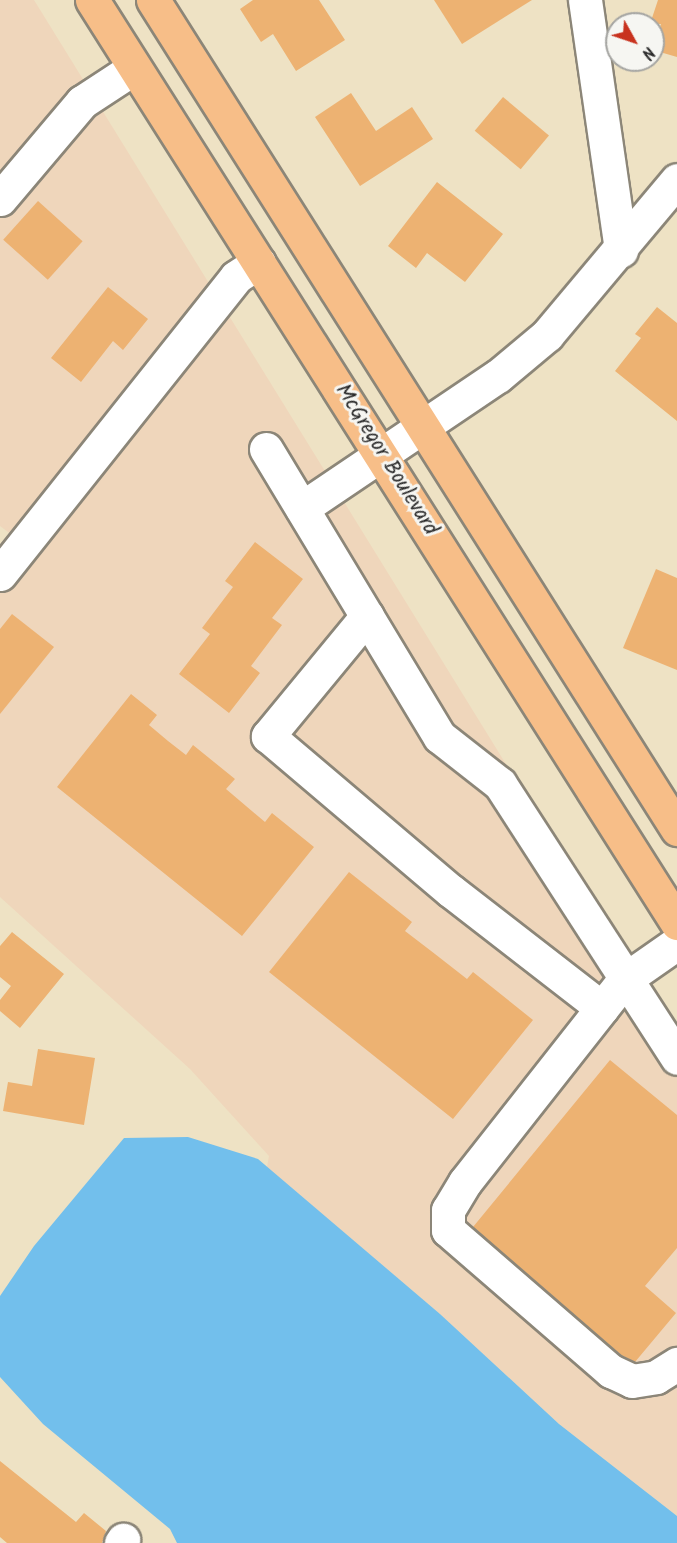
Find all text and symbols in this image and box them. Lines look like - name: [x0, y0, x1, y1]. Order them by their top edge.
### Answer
- north arrow: [605, 12, 665, 72]
- text: N: [635, 41, 660, 65]
- street label: McGregor Boulevard: [329, 380, 443, 540]

